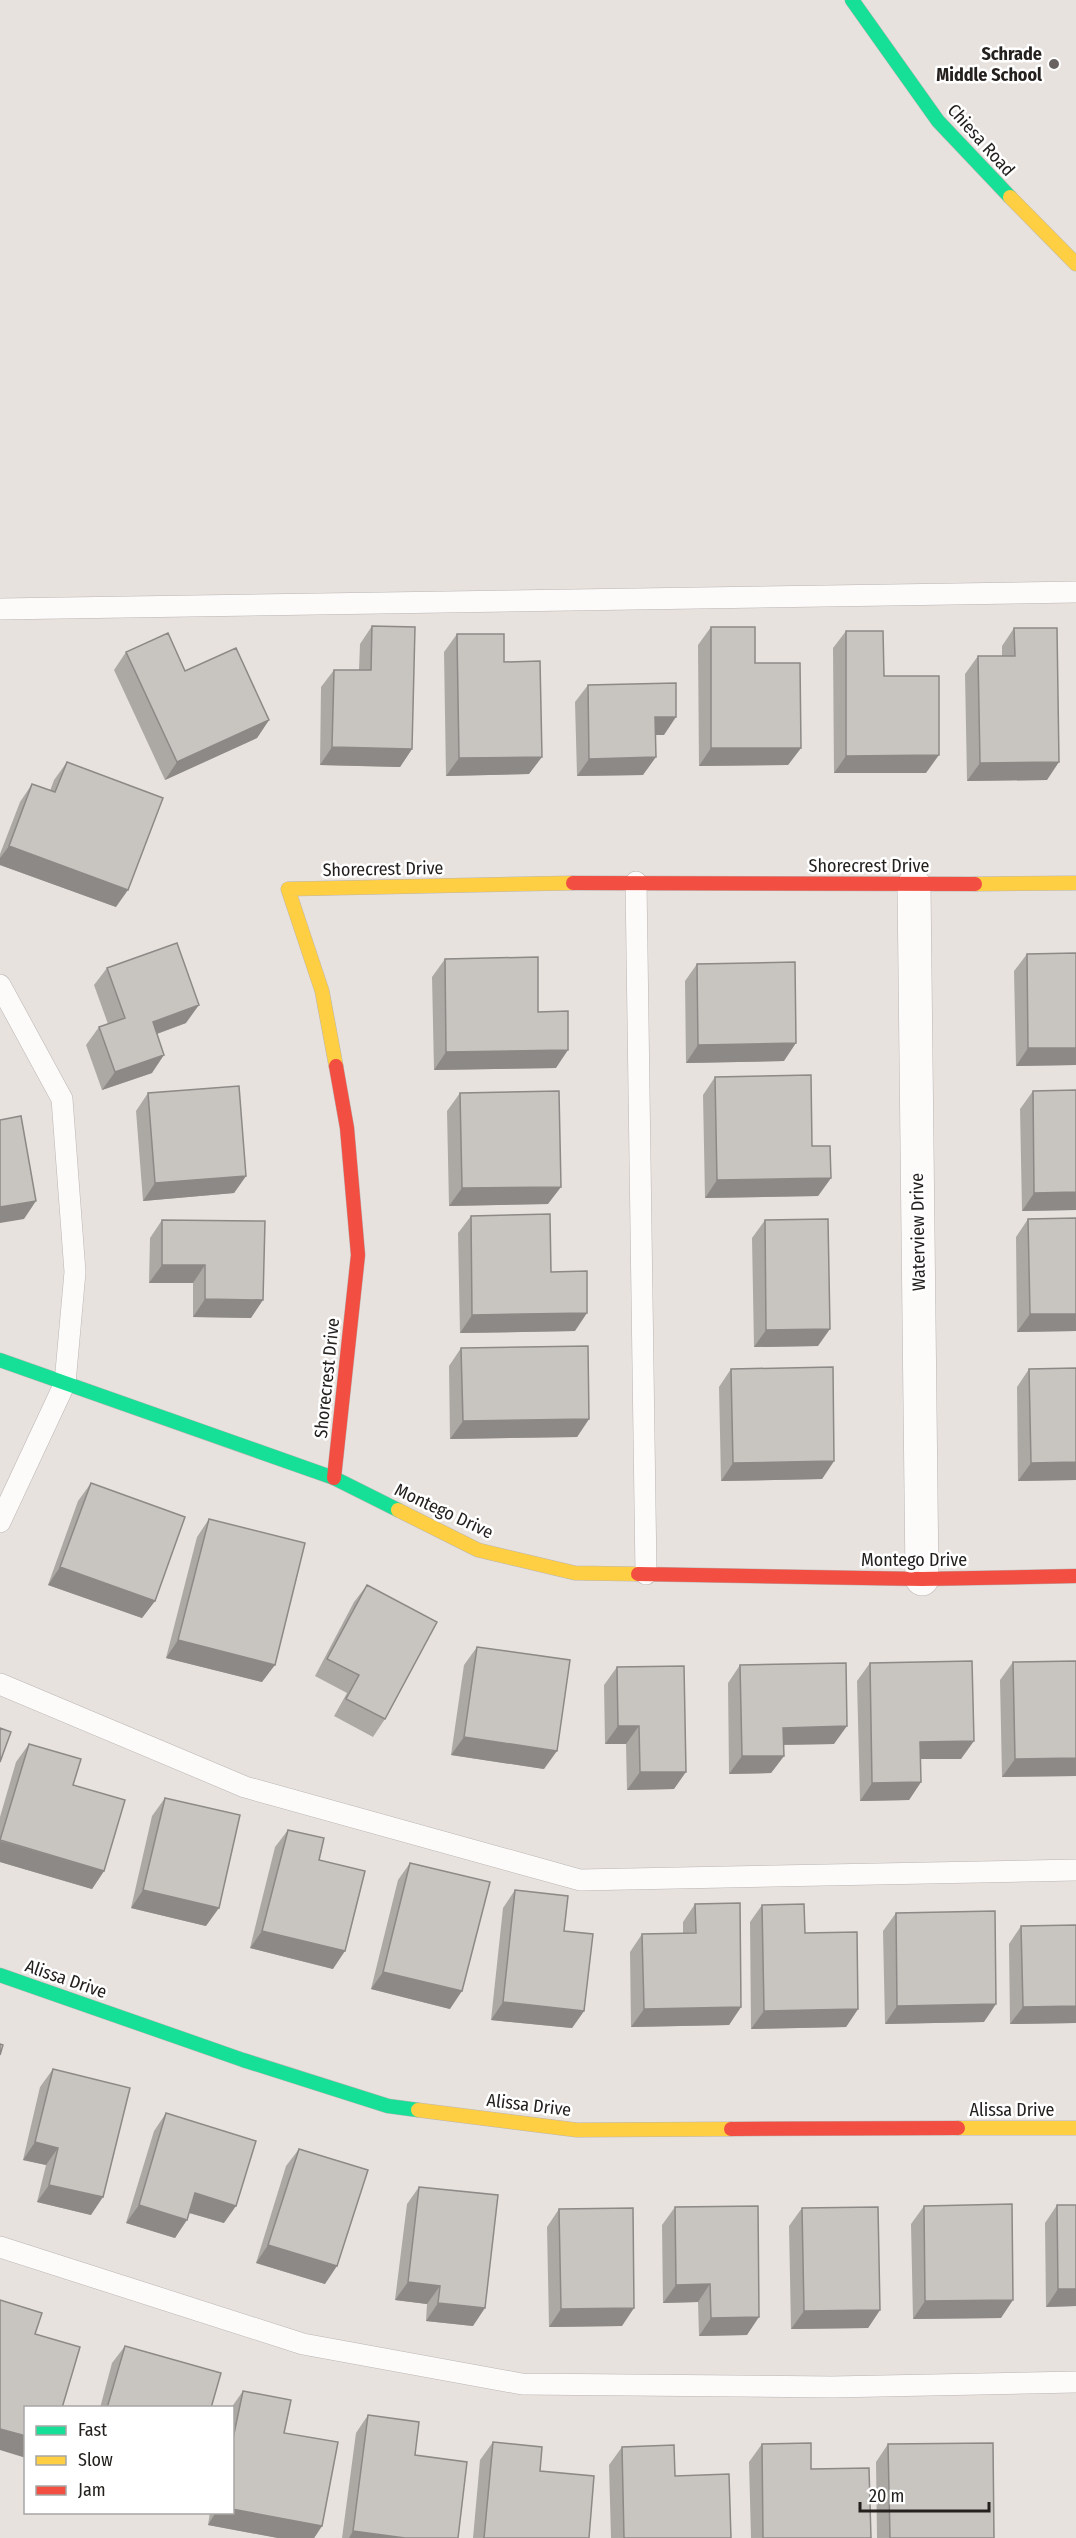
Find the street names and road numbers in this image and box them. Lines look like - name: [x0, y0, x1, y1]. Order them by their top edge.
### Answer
- street label: Chiesa Road: [943, 99, 1019, 181]
- street label: Shorecrest Drive: [809, 855, 930, 877]
- street label: Shorecrest Drive: [322, 857, 444, 881]
- street label: Waterview Drive: [906, 1173, 930, 1291]
- street label: Shorecrest Drive: [310, 1317, 344, 1439]
- street label: Montego Drive: [391, 1479, 497, 1543]
- street label: Montego Drive: [861, 1549, 967, 1571]
- street label: Alissa Drive: [22, 1955, 110, 2003]
- street label: Alissa Drive: [485, 2089, 573, 2121]
- street label: Alissa Drive: [970, 2099, 1055, 2121]

